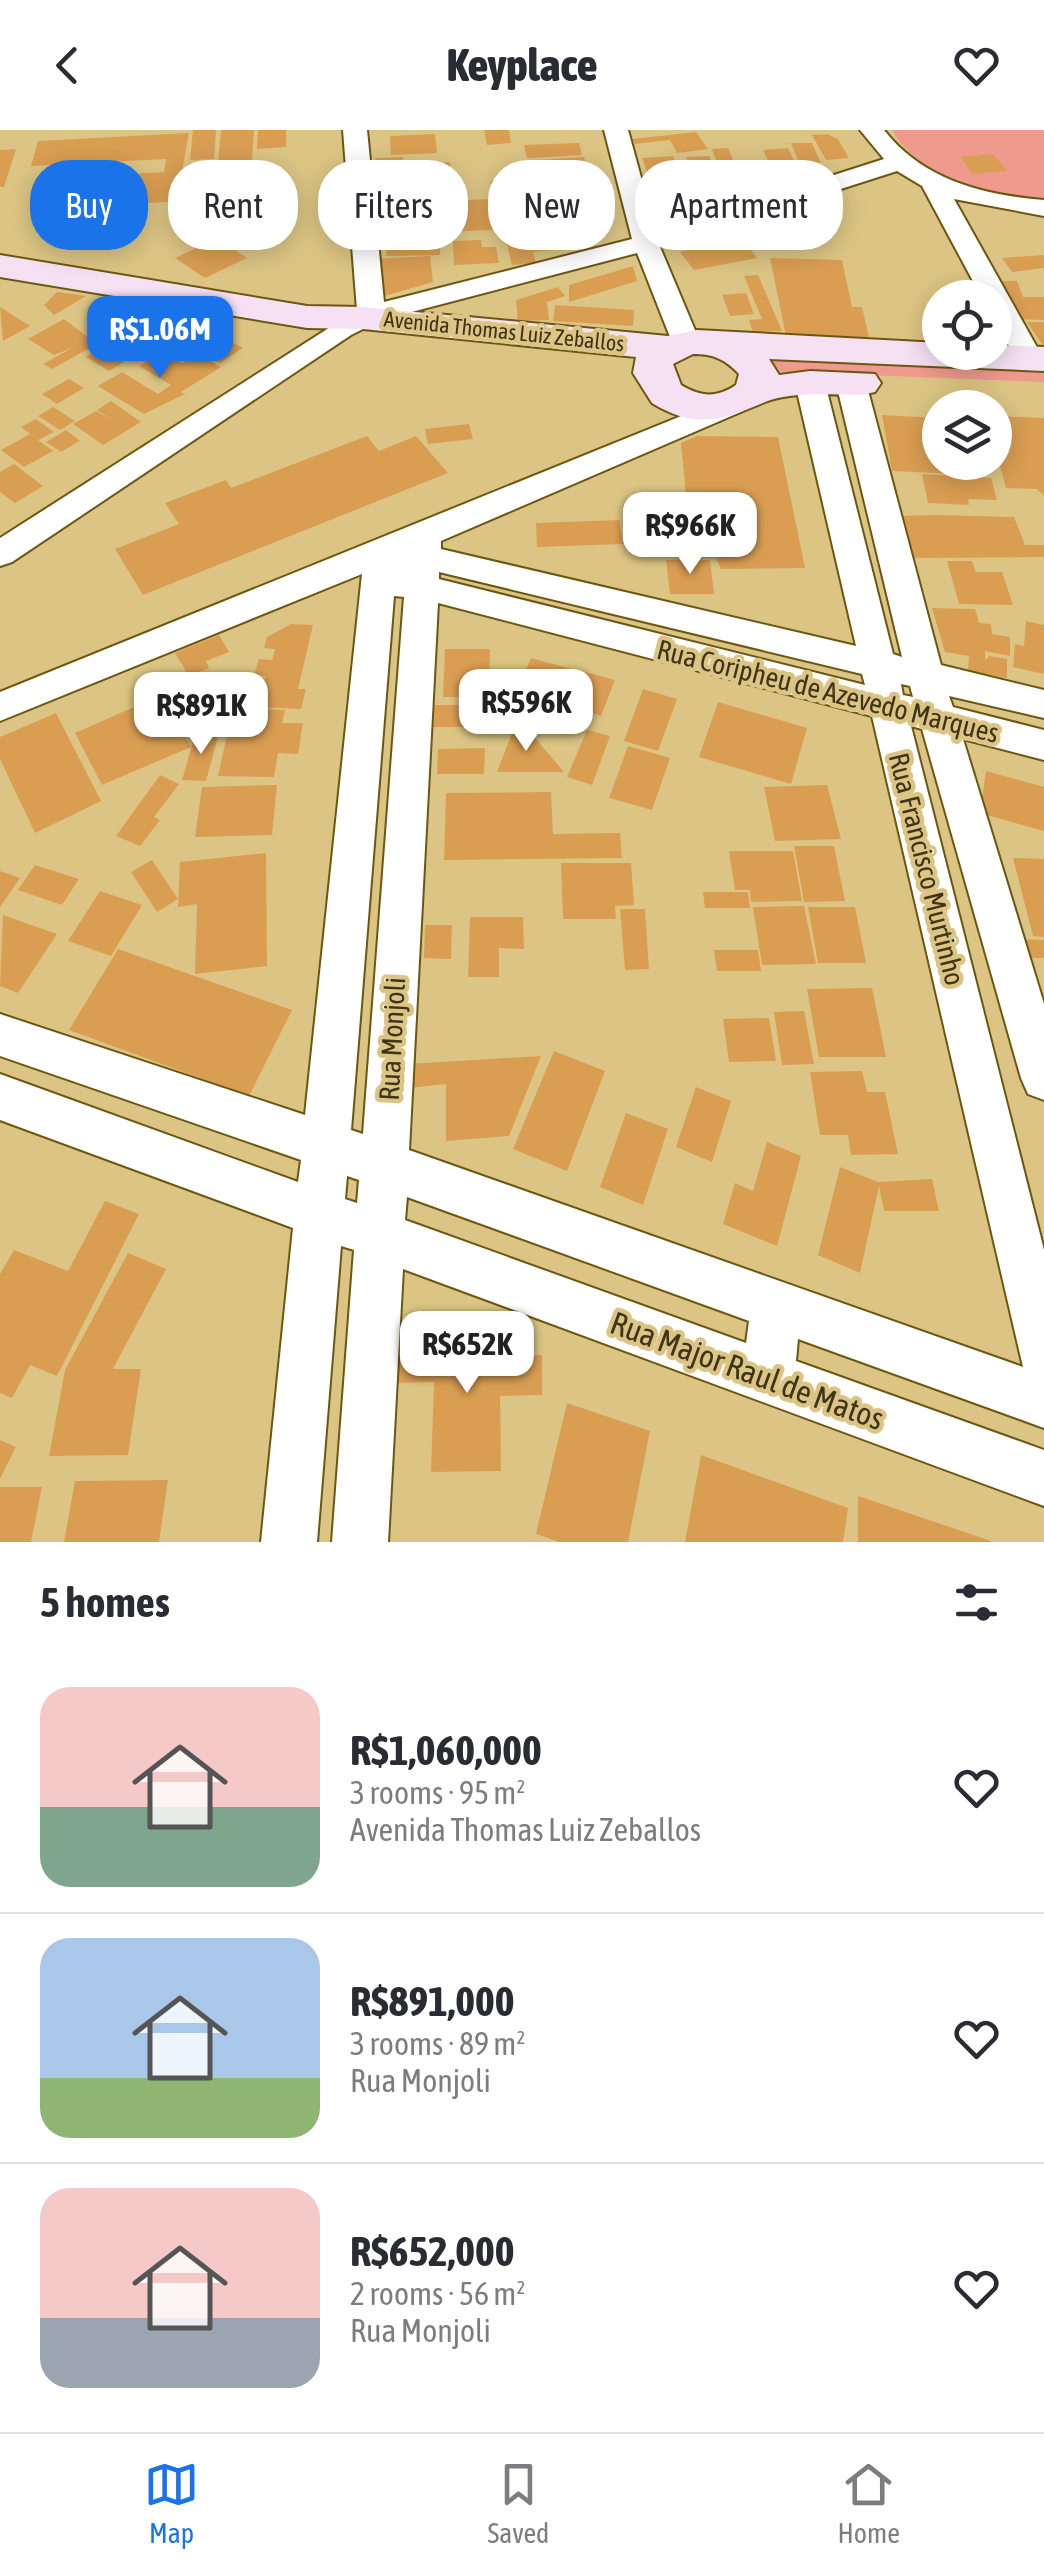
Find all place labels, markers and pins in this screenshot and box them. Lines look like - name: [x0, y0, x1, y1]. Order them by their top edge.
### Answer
- pin: R$1.06M: [68, 296, 252, 381]
- pin: R$966K: [609, 492, 771, 577]
- pin: R$596K: [445, 669, 607, 754]
- pin: R$891K: [120, 672, 282, 757]
- pin: R$652K: [386, 1311, 548, 1396]

